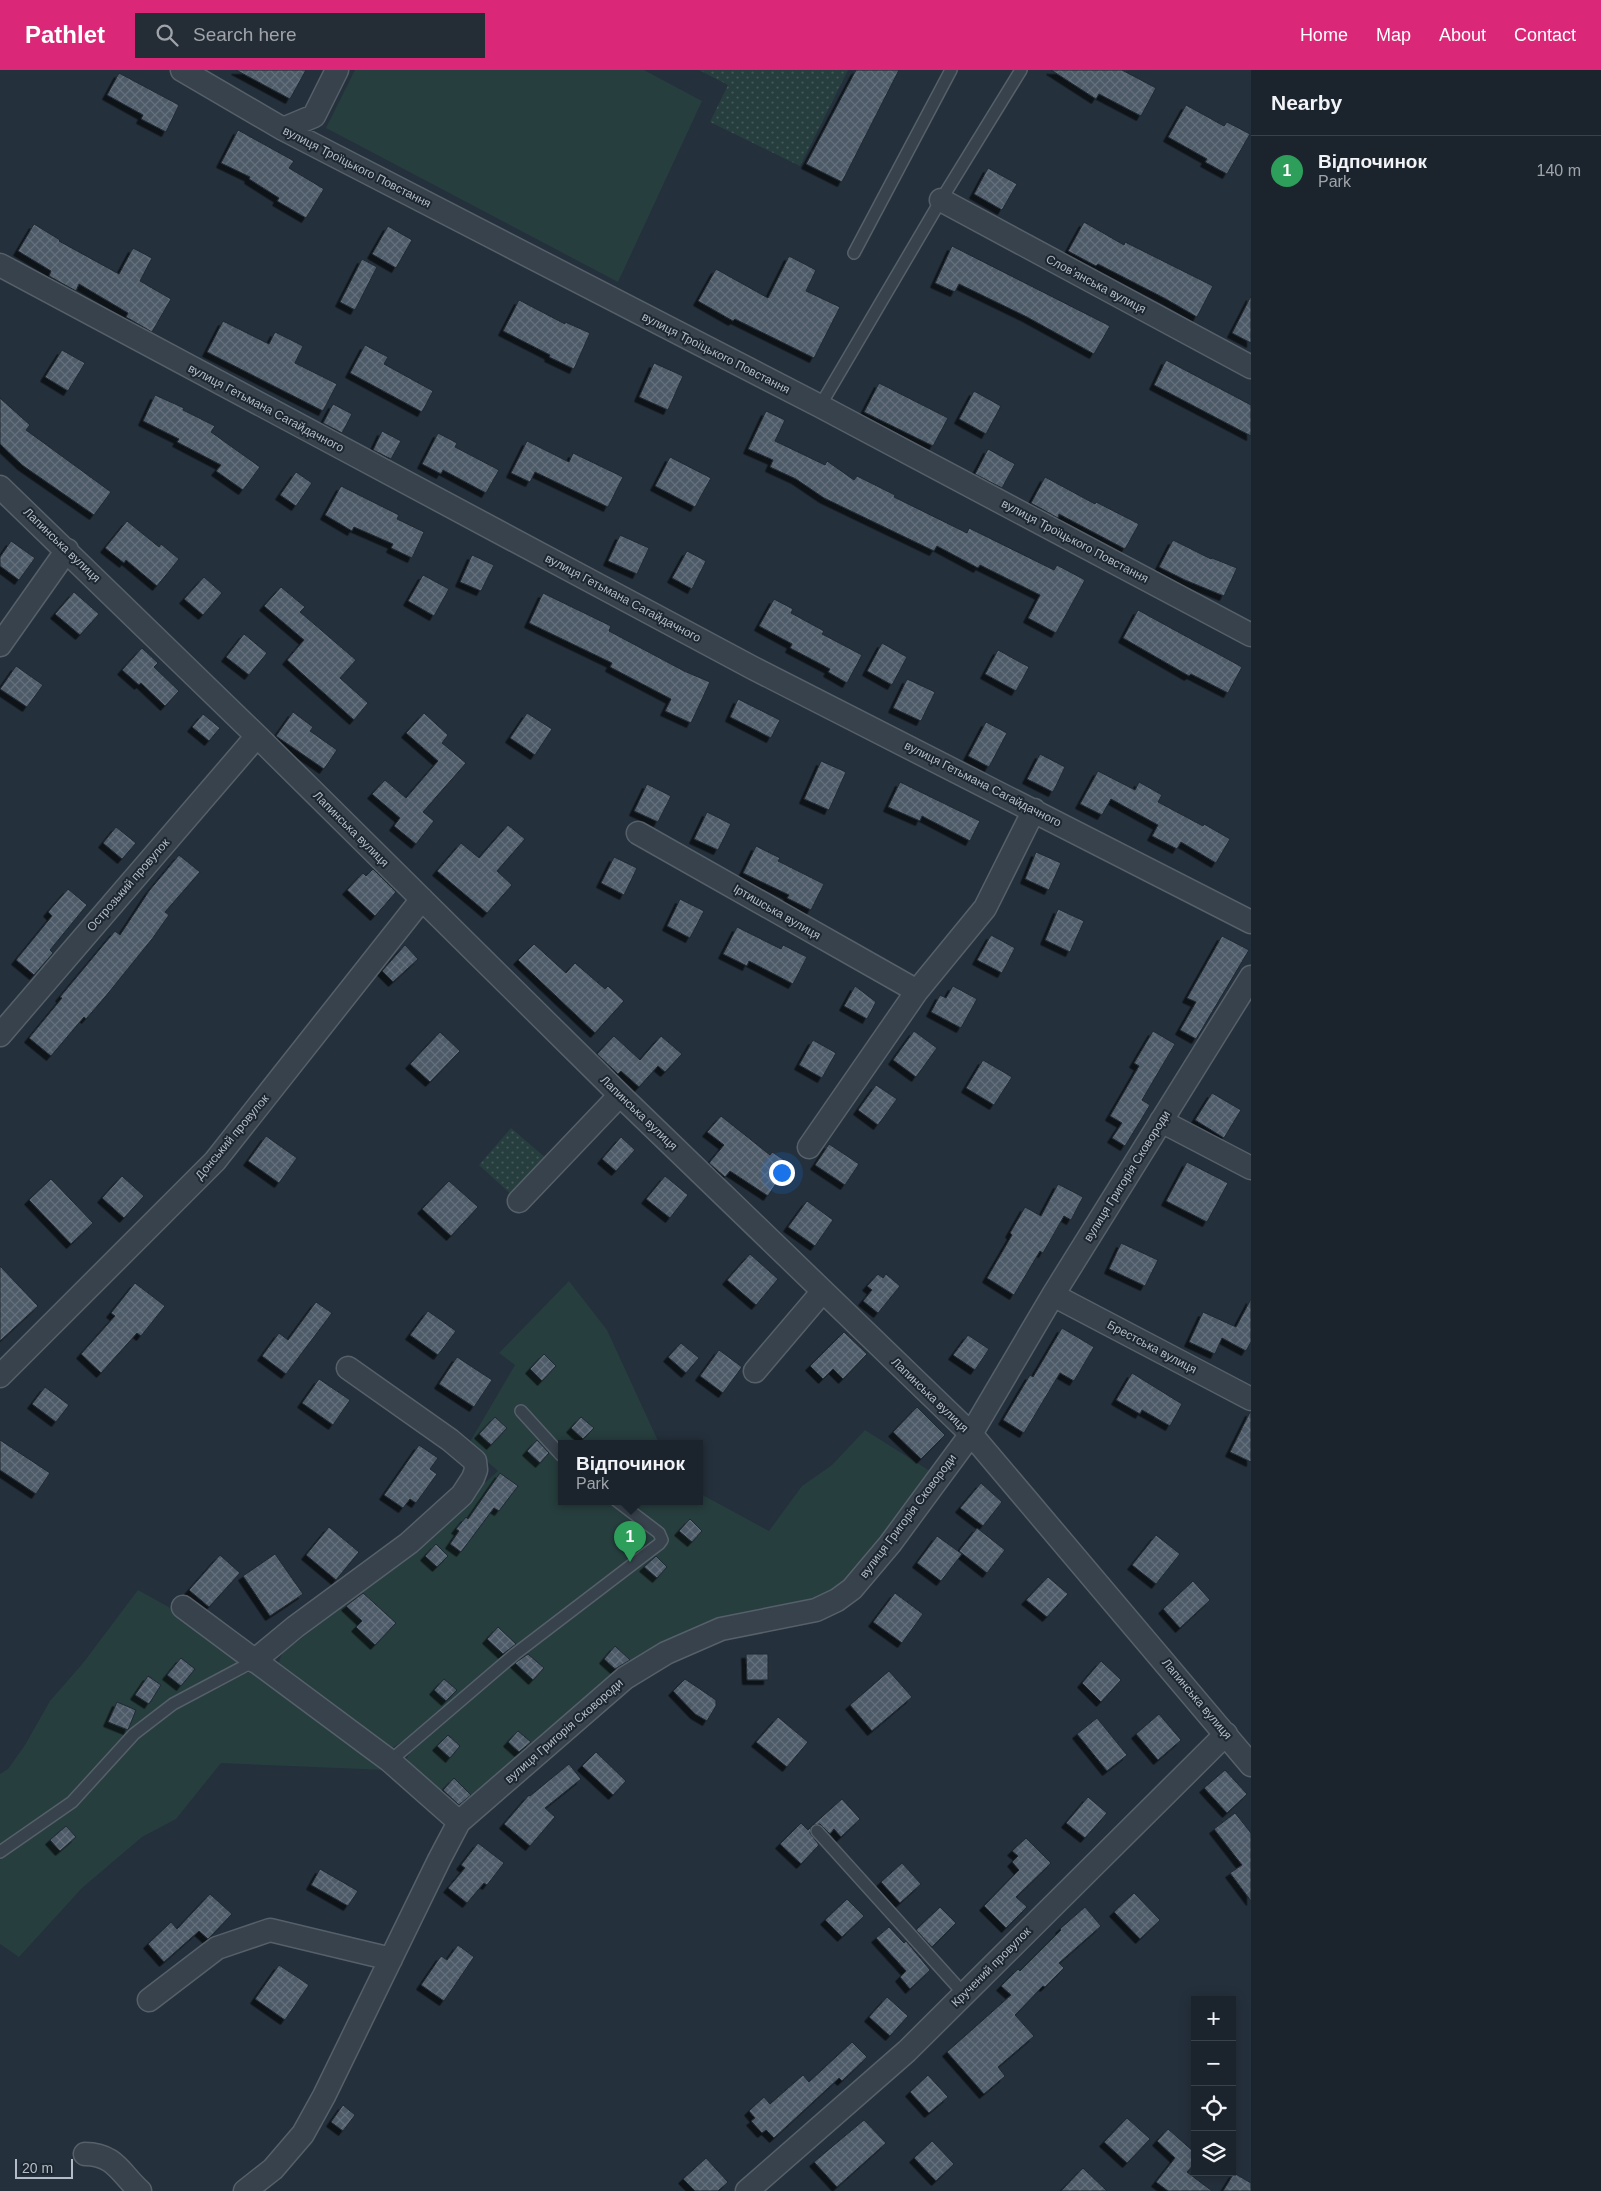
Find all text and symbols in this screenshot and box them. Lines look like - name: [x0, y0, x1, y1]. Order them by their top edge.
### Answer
- search box: [135, 13, 485, 58]
- text: Pathlet: [25, 21, 105, 48]
- icon: search: [153, 21, 181, 49]
- text: Search here: [193, 24, 297, 45]
- text: Home: [1300, 25, 1348, 45]
- text: Map: [1376, 25, 1411, 45]
- text: About: [1439, 25, 1486, 45]
- text: Contact: [1514, 25, 1576, 45]
- text: Nearby: [1271, 91, 1342, 114]
- street label: вулиця Троїцького Повстання: [281, 123, 433, 211]
- text: Відпочинок: [1318, 151, 1427, 172]
- text: 1: [1283, 162, 1291, 179]
- text: 140 m: [1537, 162, 1581, 179]
- text: Park: [1318, 173, 1351, 190]
- street label: Словʼянська вулиця: [1044, 252, 1148, 316]
- street label: вулиця Троїцького Повстання: [640, 309, 792, 397]
- street label: вулиця Гетьмана Сагайдачного: [186, 361, 346, 455]
- street label: вулиця Троїцького Повстання: [999, 496, 1151, 586]
- street label: Лапинська вулиця: [21, 505, 103, 585]
- street label: вулиця Гетьмана Сагайдачного: [543, 551, 703, 645]
- street label: вулиця Гетьмана Сагайдачного: [902, 738, 1064, 830]
- street label: Лапинська вулиця: [310, 788, 392, 870]
- street label: Острозький провулок: [84, 835, 173, 934]
- street label: Іртишська вулиця: [731, 881, 823, 943]
- street label: Лапинська вулиця: [598, 1073, 680, 1153]
- street label: Донський провулок: [192, 1091, 272, 1182]
- street label: вулиця Григорія Сковороди: [1081, 1108, 1173, 1244]
- your location: [769, 1160, 795, 1186]
- street label: Брестська вулиця: [1105, 1318, 1199, 1376]
- street label: Лапинська вулиця: [889, 1355, 971, 1435]
- popup: [558, 1440, 703, 1505]
- street label: вулиця Григорія Сковороди: [857, 1451, 959, 1581]
- text: Відпочинок: [576, 1453, 685, 1474]
- text: Park: [576, 1475, 609, 1492]
- pin: 1: [614, 1521, 646, 1562]
- street label: Лапинська вулиця: [1159, 1656, 1235, 1742]
- street label: вулиця Григорія Сковороди: [502, 1676, 626, 1786]
- street label: Кручений провулок: [948, 1924, 1034, 2010]
- map controls: [1191, 1996, 1236, 2176]
- button: +: [1191, 1996, 1236, 2041]
- button: −: [1191, 2041, 1236, 2086]
- button: locate: [1191, 2086, 1236, 2131]
- button: layers: [1191, 2131, 1236, 2176]
- scale bar: [15, 2156, 72, 2179]
- text: 20 m: [22, 2160, 53, 2176]

